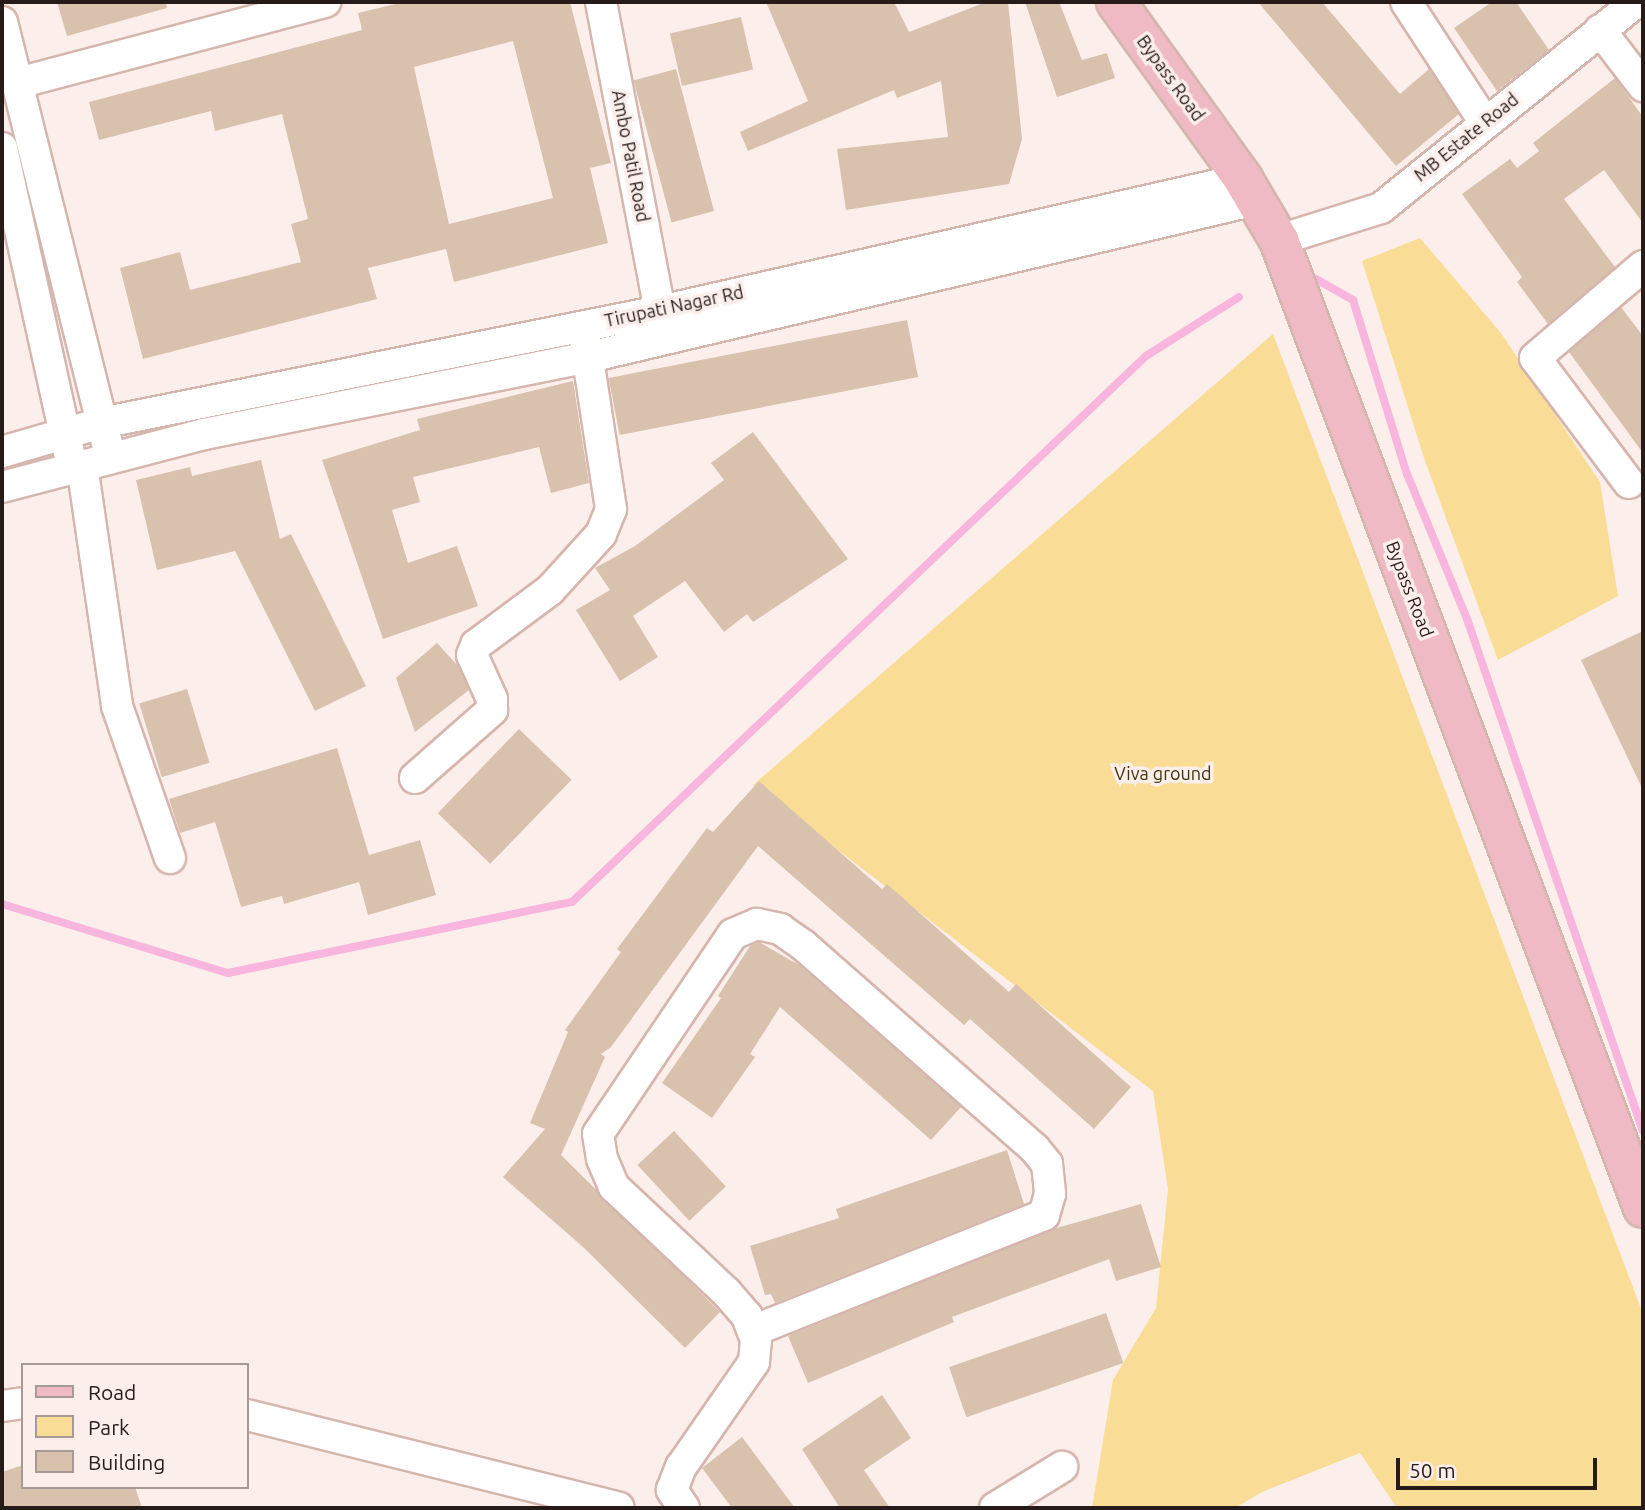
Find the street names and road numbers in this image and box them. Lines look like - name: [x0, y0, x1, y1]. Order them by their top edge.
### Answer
- street label: Bypass Road: [1133, 31, 1209, 125]
- street label: Ambo Patil Road: [608, 88, 654, 224]
- street label: MB Estate Road: [1409, 88, 1523, 186]
- street label: Tirupati Nagar Rd: [603, 281, 745, 331]
- street label: Bypass Road: [1382, 538, 1438, 640]

